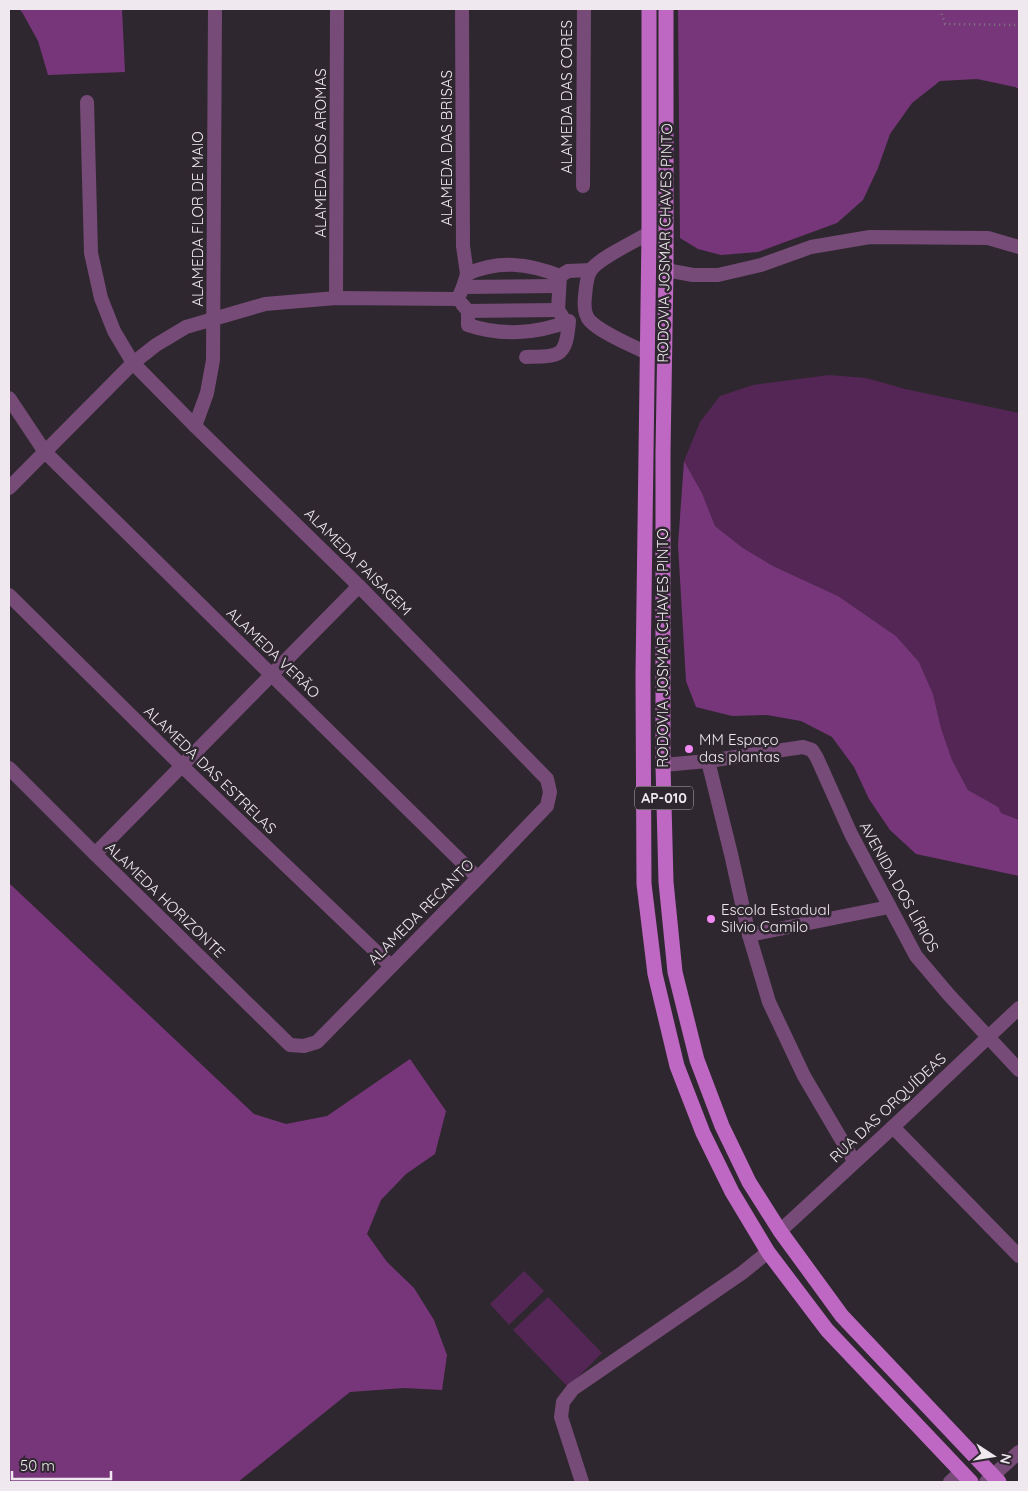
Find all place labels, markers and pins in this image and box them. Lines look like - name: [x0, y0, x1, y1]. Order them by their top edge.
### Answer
- place label: MM Espaço das plantas: [699, 730, 780, 766]
- marker: MM Espaço das plantas: [683, 743, 695, 755]
- place label: Escola Estadual Silvio Camilo: [721, 900, 830, 936]
- marker: Escola Estadual Silvio Camilo: [705, 913, 717, 925]

